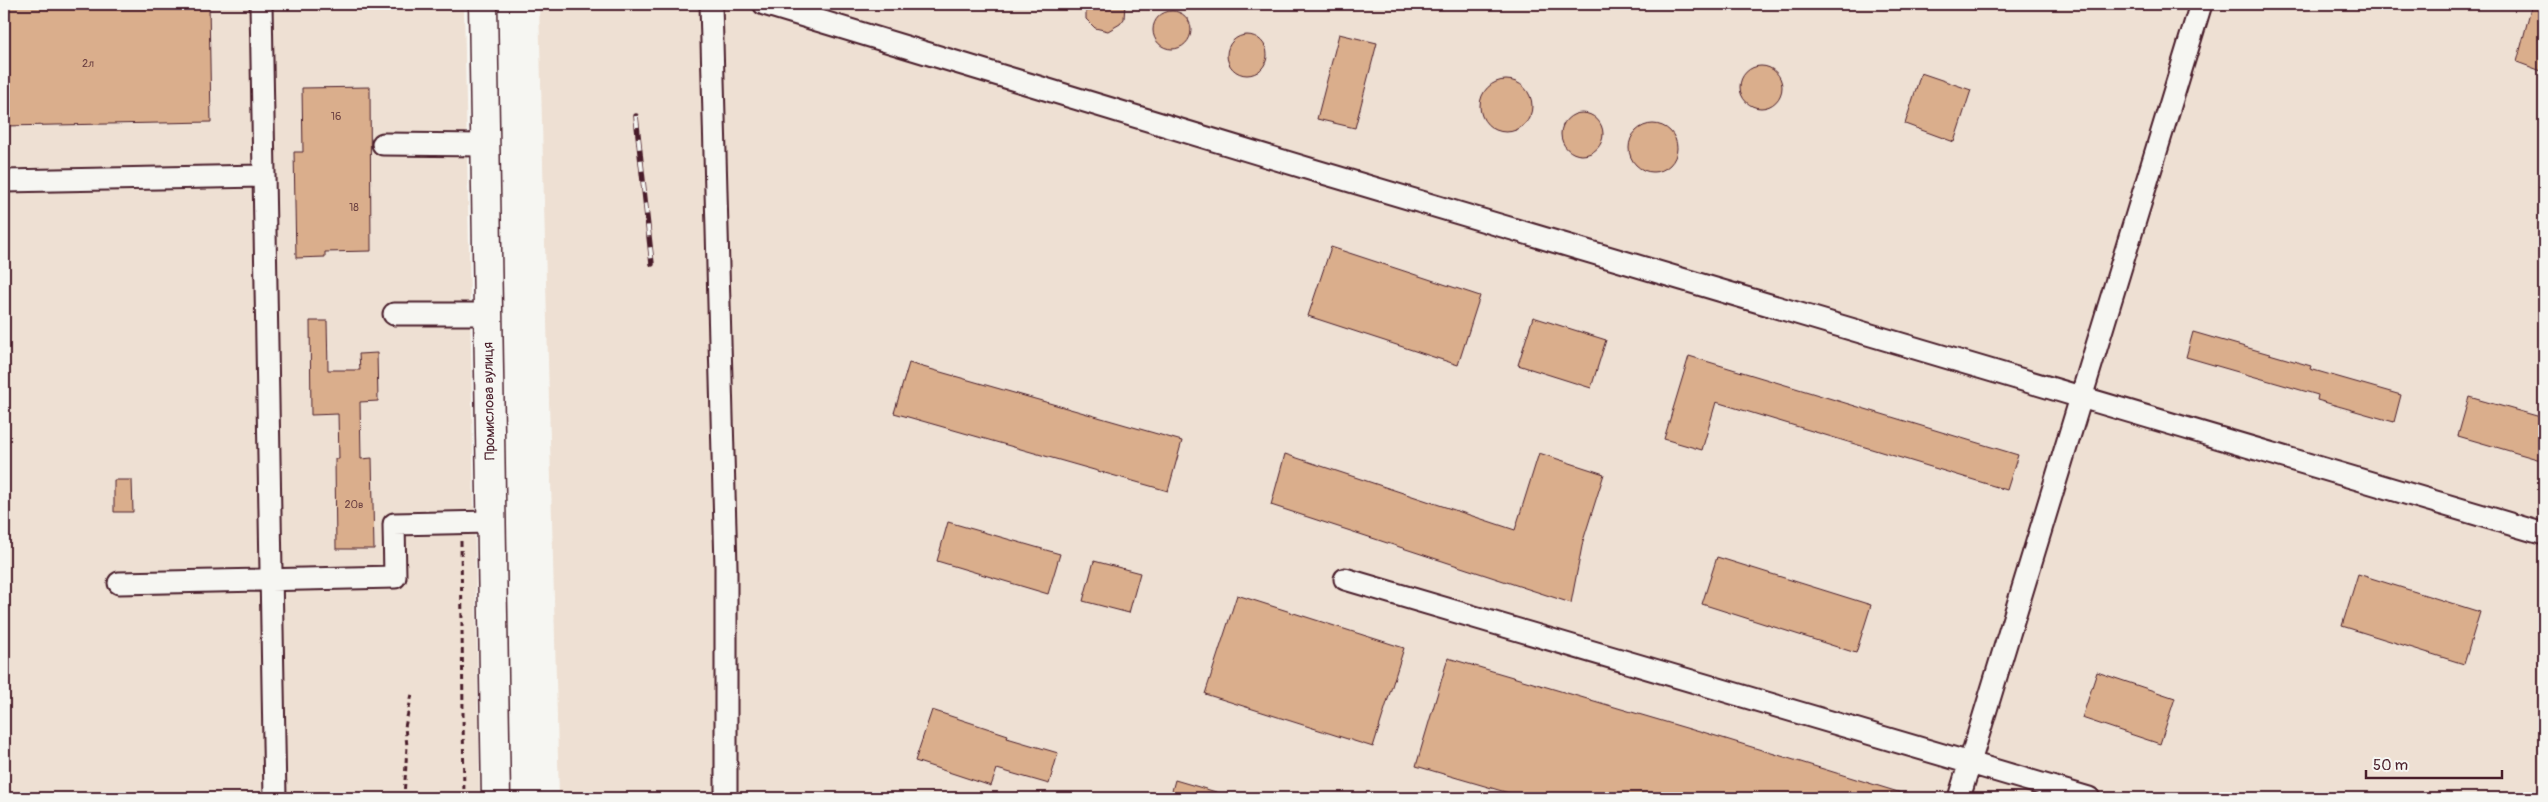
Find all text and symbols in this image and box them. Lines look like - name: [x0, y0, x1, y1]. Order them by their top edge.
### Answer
- house number: 2л: [82, 57, 94, 70]
- house number: 16: [331, 110, 341, 123]
- house number: 18: [349, 201, 359, 214]
- street label: Промислова вулиця: [479, 342, 499, 460]
- house number: 20в: [344, 498, 364, 511]
- scale bar: [2366, 747, 2502, 779]
- text: 50 m: [2373, 756, 2408, 775]

